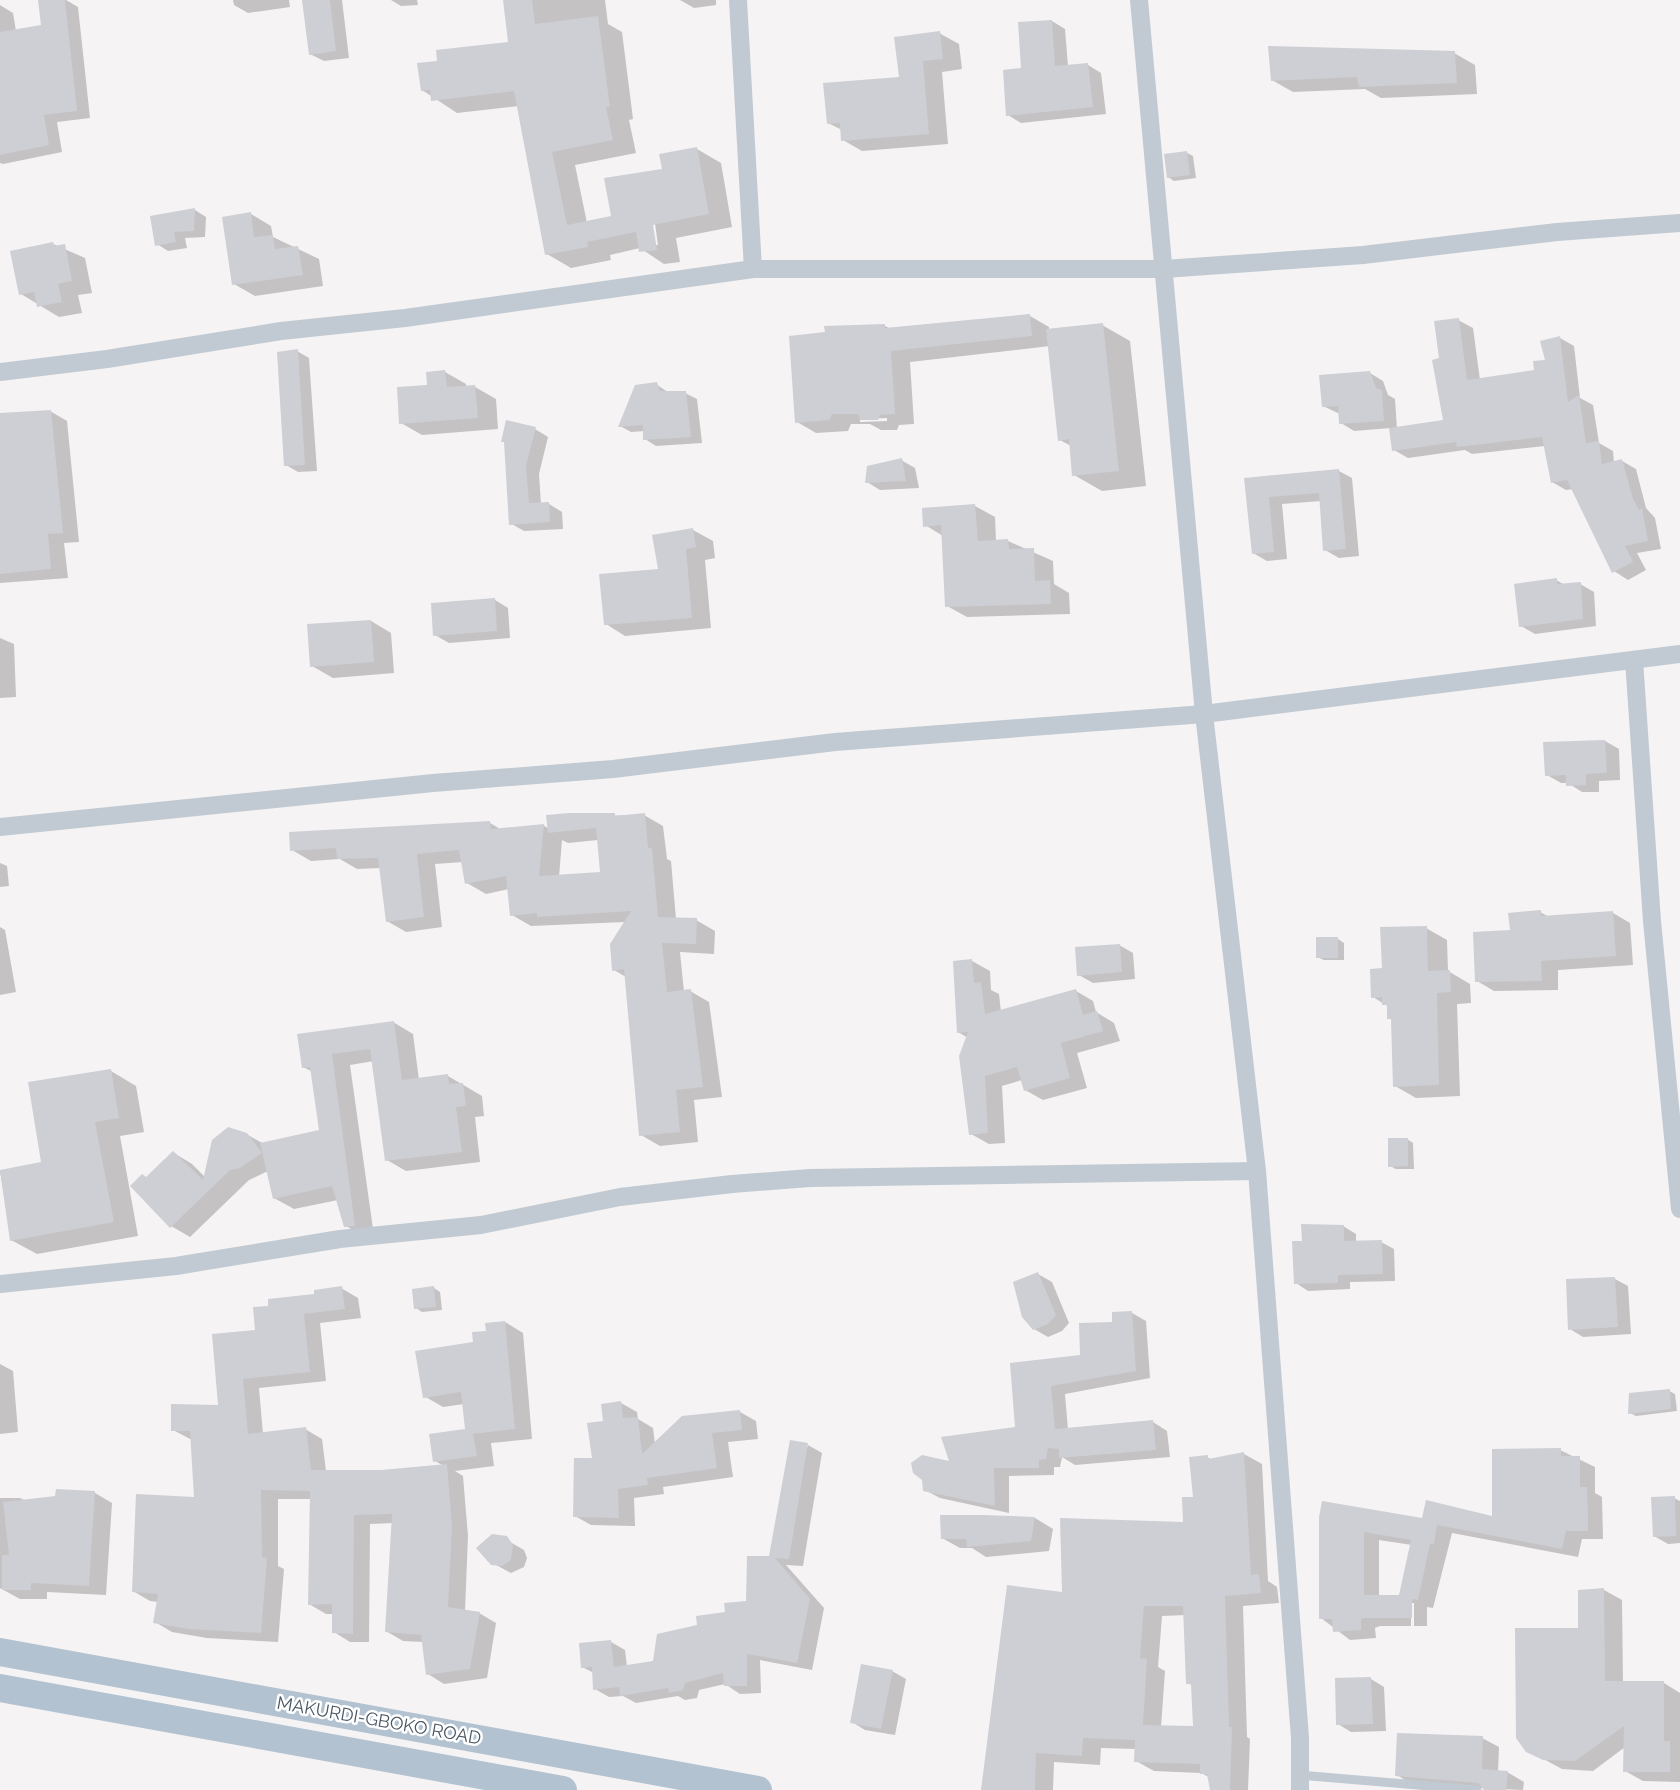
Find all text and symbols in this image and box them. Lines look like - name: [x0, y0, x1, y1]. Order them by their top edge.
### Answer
- street label: MAKURDI-GBOKO ROAD: [275, 1692, 483, 1748]

